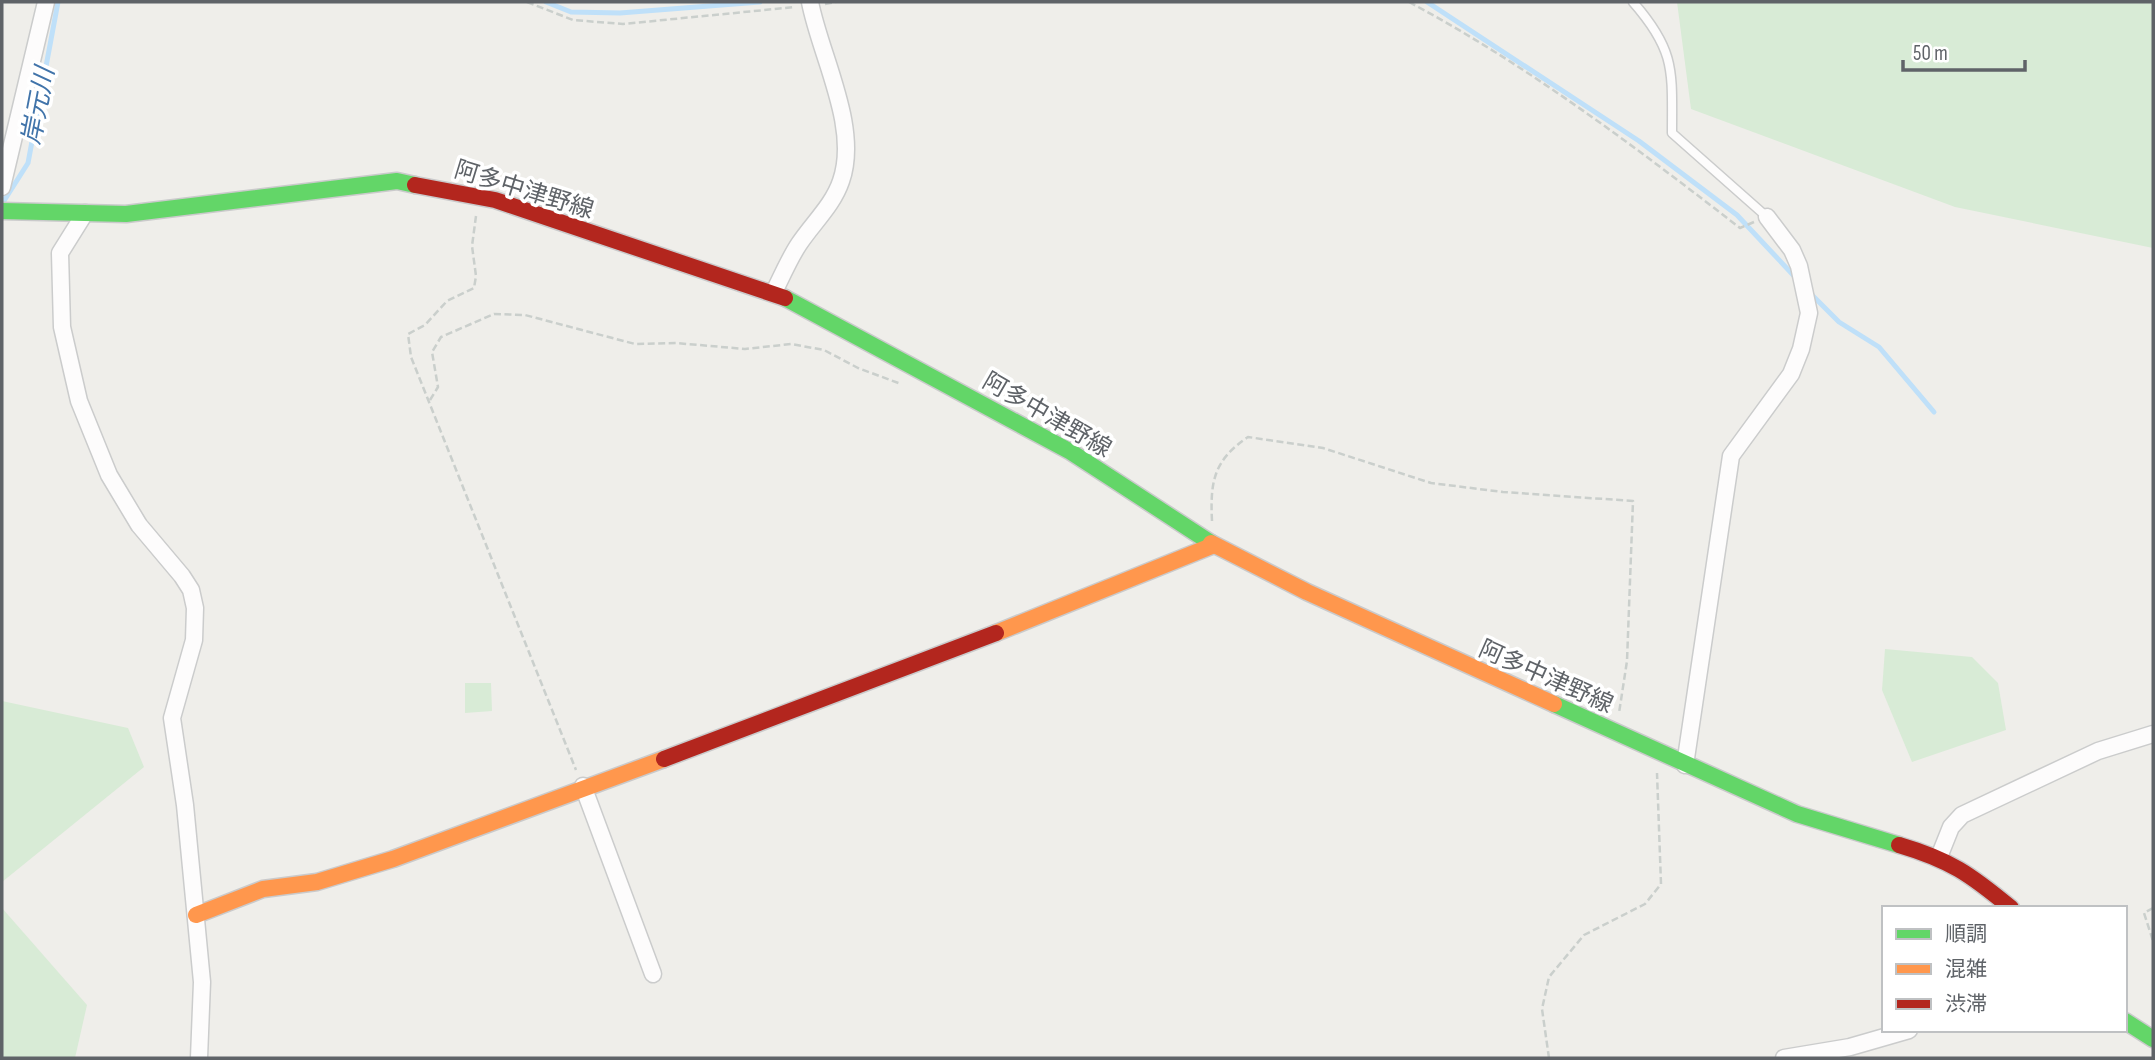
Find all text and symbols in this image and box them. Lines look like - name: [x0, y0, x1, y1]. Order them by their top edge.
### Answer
- scale bar: [1903, 28, 2025, 72]
- text: 50 m: [1913, 41, 1948, 66]
- water label: 岸元川: [16, 62, 62, 147]
- street label: 阿多中津野線: [451, 155, 597, 225]
- street label: 阿多中津野線: [977, 366, 1117, 464]
- street label: 阿多中津野線: [1474, 634, 1618, 720]
- legend: [1882, 906, 2127, 1032]
- text: 順調: [1945, 922, 1987, 947]
- text: 混雑: [1945, 957, 1987, 982]
- text: 渋滞: [1945, 992, 1987, 1017]

